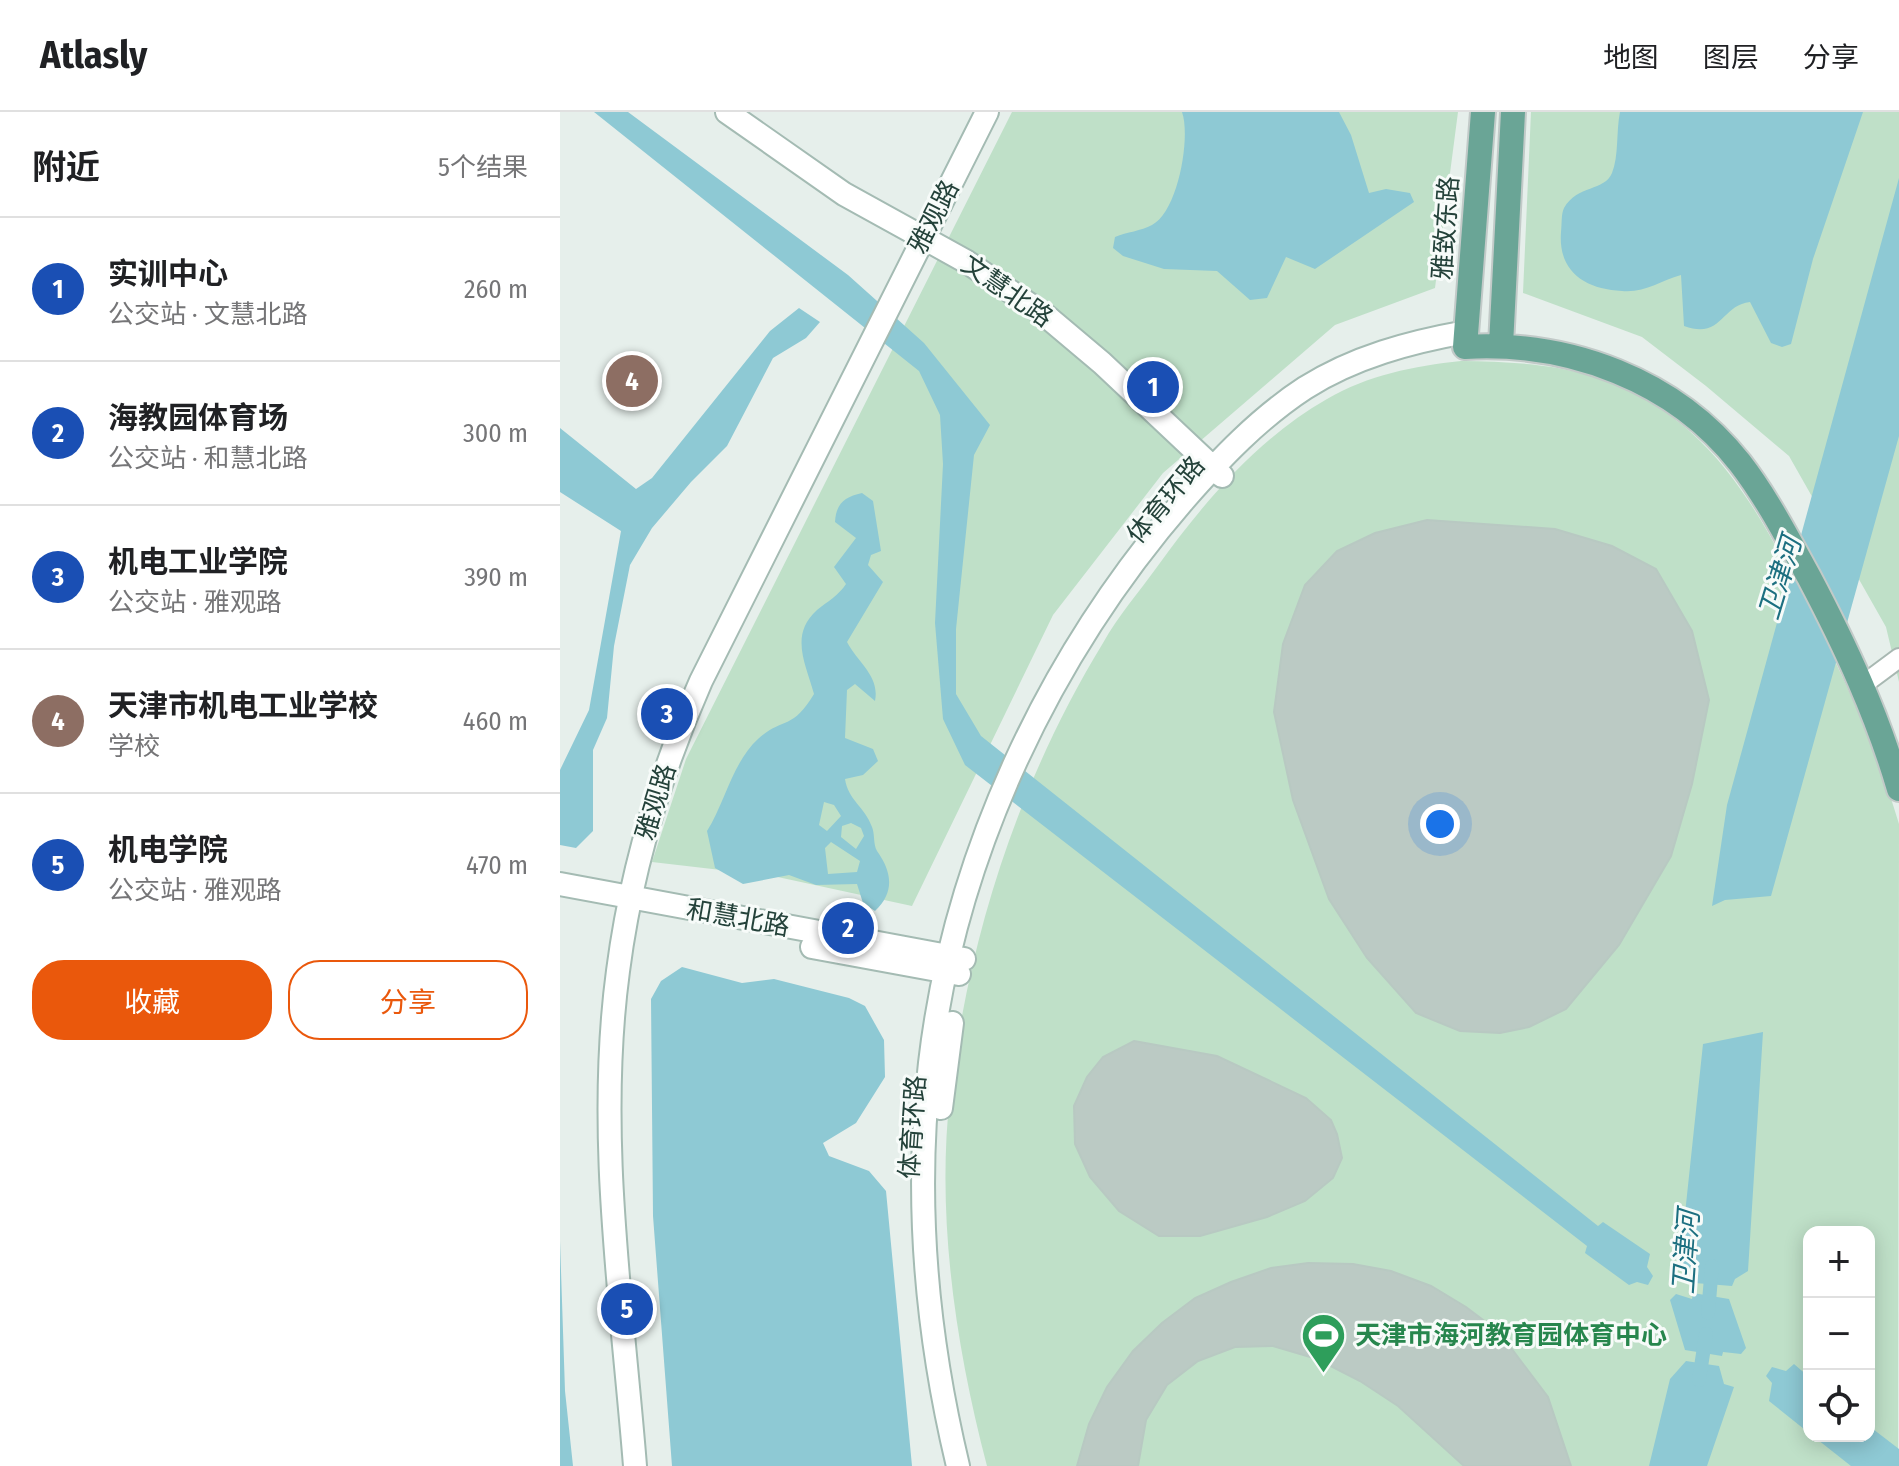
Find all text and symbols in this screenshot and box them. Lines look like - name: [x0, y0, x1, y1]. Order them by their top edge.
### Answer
- text: Atlasly: [40, 32, 147, 78]
- text: 地图: [1603, 41, 1659, 74]
- text: 图层: [1703, 41, 1759, 74]
- text: 分享: [1803, 41, 1859, 74]
- text: 附近: [32, 147, 100, 188]
- text: 5个结果: [438, 152, 528, 183]
- street label: 雅观路: [902, 175, 966, 259]
- street label: 雅致东路: [1427, 175, 1465, 281]
- street label: 文慧北路: [956, 248, 1058, 334]
- text: 实训中心: [108, 256, 228, 292]
- text: 1: [53, 274, 64, 305]
- text: 260 m: [464, 274, 528, 305]
- text: 公交站 · 文慧北路: [108, 299, 308, 330]
- pin: 4: [606, 351, 658, 411]
- pin: 1: [1127, 357, 1179, 417]
- text: 海教园体育场: [108, 400, 288, 436]
- text: 2: [52, 418, 64, 449]
- text: 300 m: [463, 418, 528, 449]
- text: 公交站 · 和慧北路: [108, 443, 308, 474]
- street label: 体育环路: [1121, 450, 1211, 550]
- water label: 卫津河: [1752, 528, 1810, 623]
- text: 机电工业学院: [108, 544, 288, 580]
- text: 3: [52, 562, 64, 593]
- text: 390 m: [464, 562, 528, 593]
- text: 公交站 · 雅观路: [108, 587, 282, 618]
- pin: 3: [641, 684, 693, 744]
- text: 天津市机电工业学校: [108, 688, 378, 724]
- text: 4: [51, 706, 65, 737]
- text: 460 m: [463, 706, 528, 737]
- text: 学校: [108, 731, 160, 762]
- street label: 雅观路: [630, 760, 682, 844]
- your location: [1420, 804, 1460, 844]
- text: 机电学院: [108, 832, 228, 868]
- text: 5: [52, 850, 64, 881]
- text: 470 m: [466, 850, 528, 881]
- text: 公交站 · 雅观路: [108, 875, 282, 906]
- street label: 和慧北路: [684, 894, 792, 942]
- pin: 2: [822, 898, 874, 958]
- button: 收藏: [32, 960, 272, 1040]
- button: 分享: [288, 960, 528, 1040]
- street label: 体育环路: [894, 1074, 932, 1180]
- water label: 卫津河: [1667, 1204, 1706, 1295]
- map controls: [1803, 1226, 1875, 1442]
- button: +: [1803, 1226, 1875, 1298]
- pin: 5: [601, 1279, 653, 1339]
- button: −: [1803, 1298, 1875, 1370]
- sports icon: 天津市海河教育园体育中心: [1300, 1311, 1348, 1374]
- place label: 天津市海河教育园体育中心: [1355, 1320, 1667, 1351]
- button: locate: [1803, 1370, 1875, 1442]

